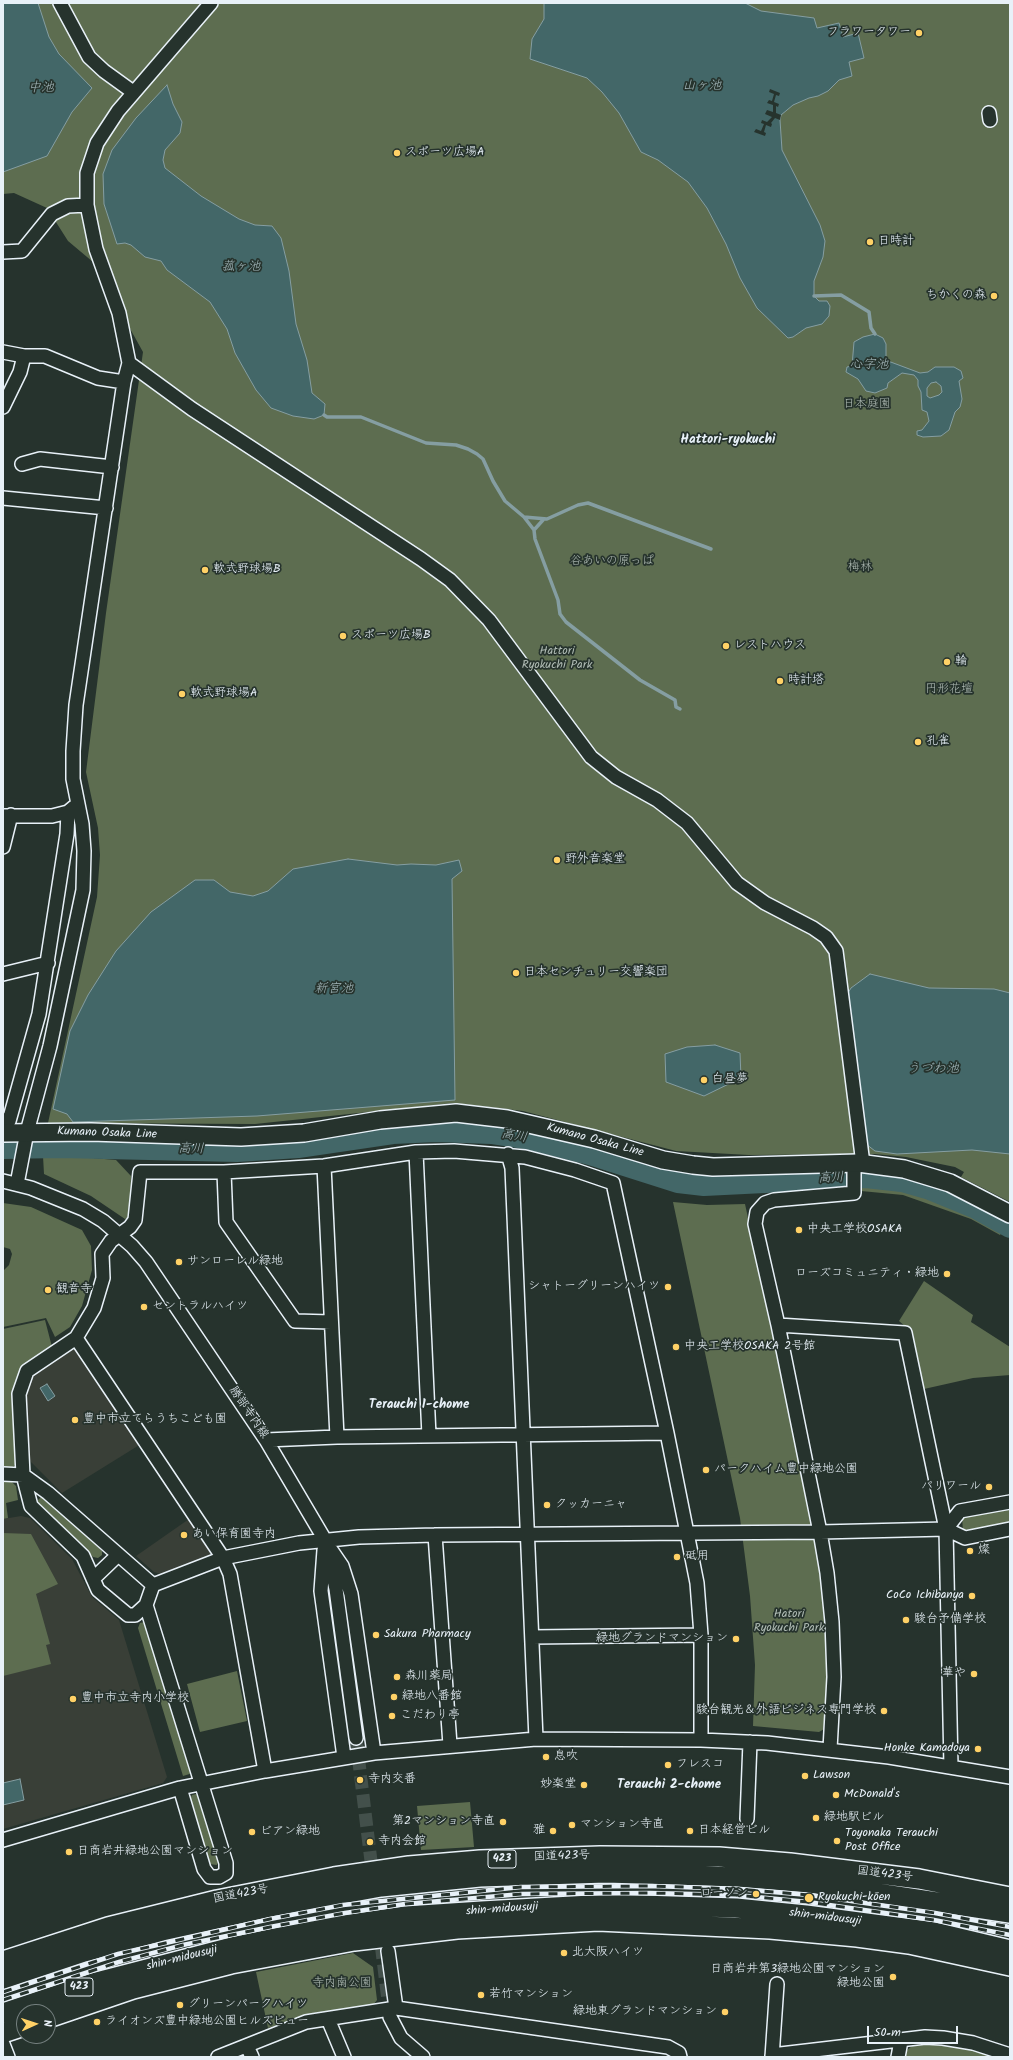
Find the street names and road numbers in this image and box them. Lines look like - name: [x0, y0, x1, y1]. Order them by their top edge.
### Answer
- street label: Kumano Osaka Line: [545, 1121, 645, 1161]
- street label: Kumano Osaka Line: [57, 1125, 157, 1143]
- street label: 勝部寺内線: [225, 1384, 271, 1442]
- street label: 国道423号: [534, 1849, 590, 1865]
- road number: 423: [488, 1850, 516, 1868]
- street label: 国道423号: [856, 1864, 914, 1886]
- street label: 国道423号: [212, 1883, 270, 1907]
- street label: shin-midousuji: [465, 1900, 539, 1920]
- street label: shin-midousuji: [788, 1906, 862, 1930]
- street label: shin-midousuji: [145, 1943, 219, 1975]
- road number: 423: [65, 1978, 93, 1996]

